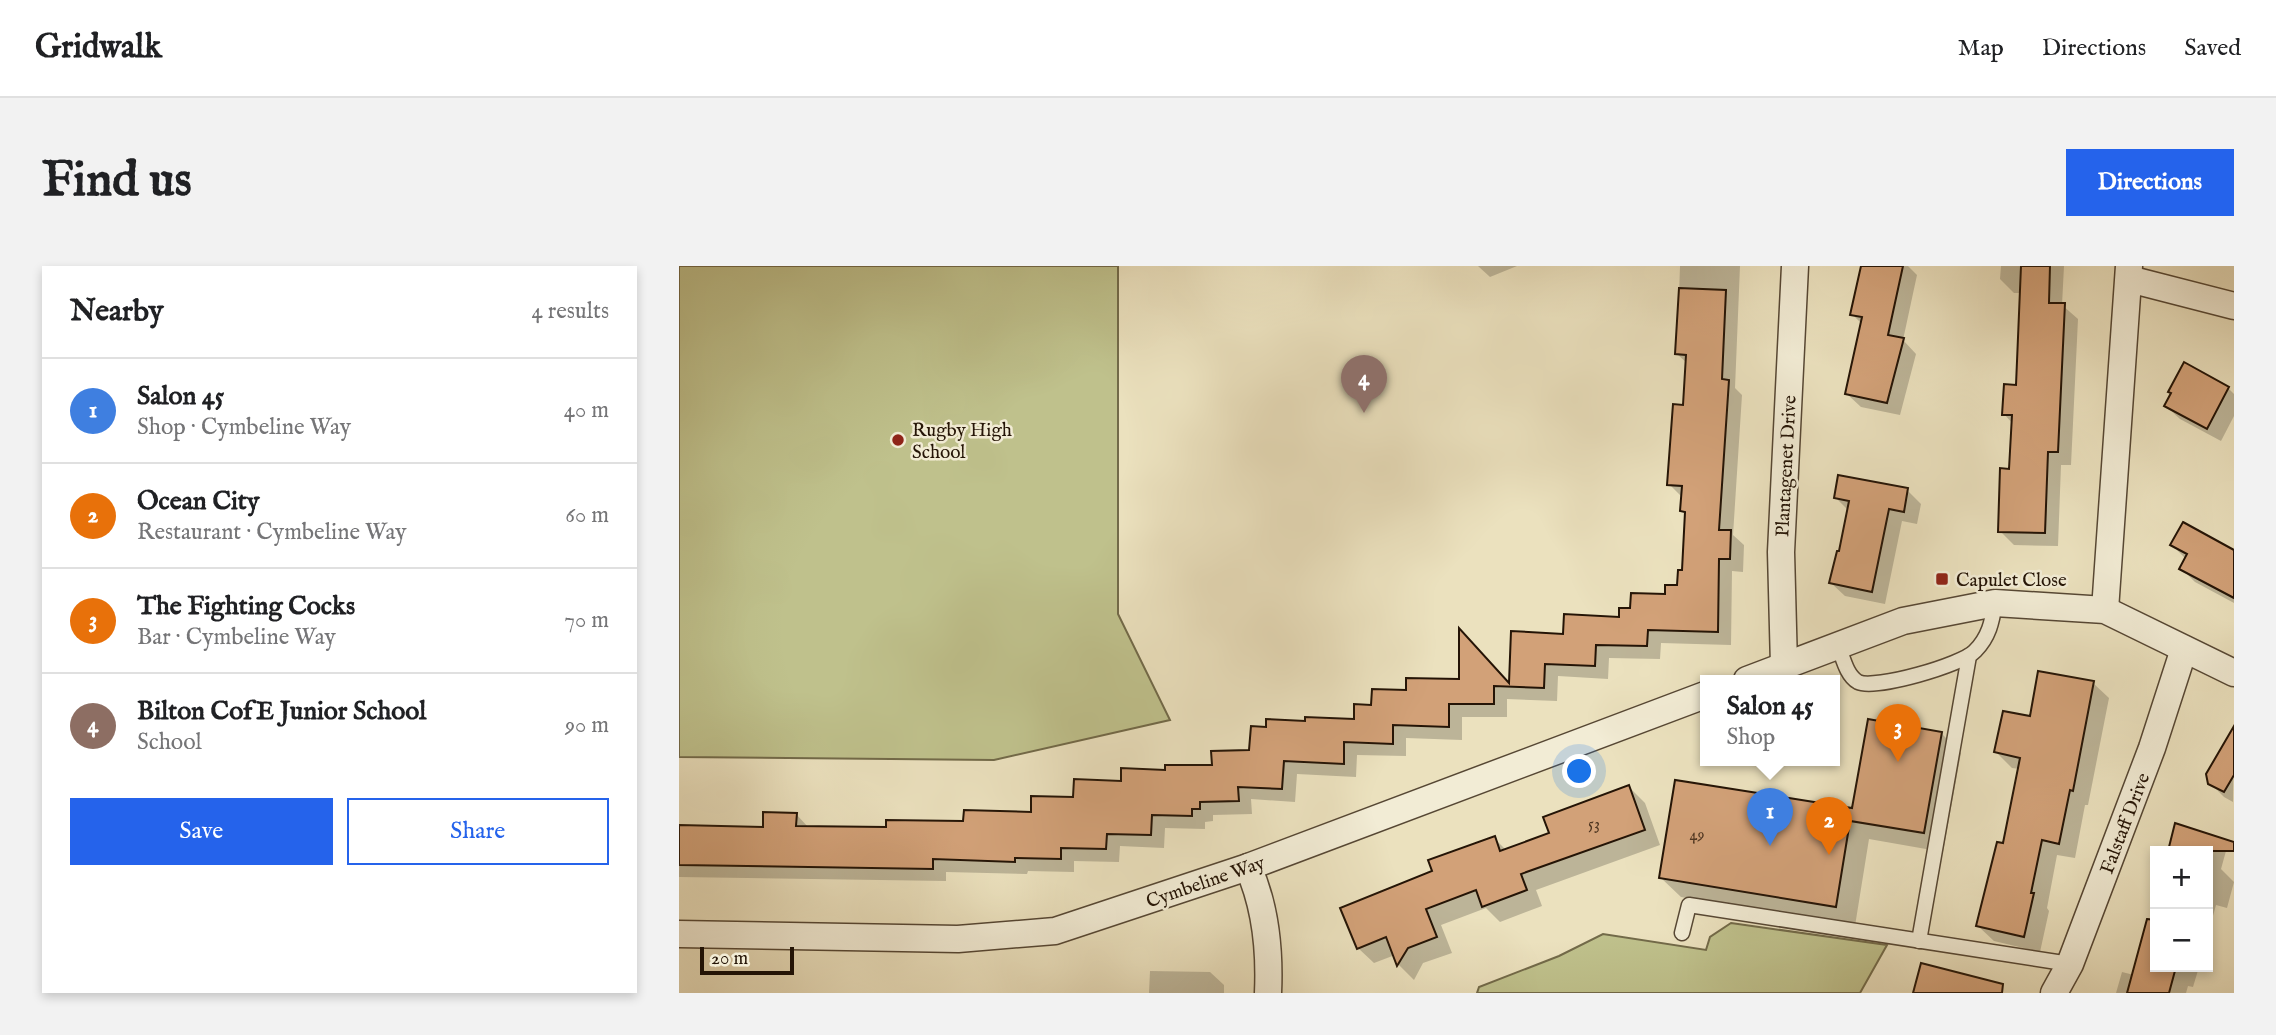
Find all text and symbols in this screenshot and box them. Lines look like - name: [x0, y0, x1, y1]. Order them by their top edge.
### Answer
- text: Gridwalk: [35, 27, 162, 69]
- text: Map: [1958, 33, 2004, 64]
- text: Directions: [2042, 33, 2146, 64]
- text: Saved: [2184, 33, 2241, 64]
- button: Directions: [2066, 149, 2234, 216]
- text: Find us: [42, 151, 192, 213]
- text: Nearby: [70, 293, 163, 331]
- text: 4 results: [531, 297, 609, 326]
- pin: 4: [1341, 355, 1387, 413]
- text: Salon 45: [137, 380, 224, 413]
- street label: Plantagenet Drive: [1771, 394, 1803, 538]
- text: 1: [89, 396, 97, 425]
- text: 40 m: [564, 396, 609, 425]
- text: Shop · Cymbeline Way: [137, 413, 351, 442]
- place label: Rugby High School: [912, 419, 1012, 465]
- marker: Rugby High School: [890, 432, 906, 448]
- text: Ocean City: [137, 485, 259, 518]
- text: 2: [88, 501, 98, 530]
- text: 60 m: [565, 501, 609, 530]
- text: Restaurant · Cymbeline Way: [137, 518, 407, 547]
- place label: Capulet Close: [1956, 569, 2067, 593]
- marker: Capulet Close: [1934, 571, 1950, 587]
- text: The Fighting Cocks: [137, 590, 355, 623]
- text: 3: [89, 606, 97, 635]
- text: 70 m: [564, 606, 609, 635]
- text: Bar · Cymbeline Way: [137, 623, 336, 652]
- popup: [1700, 675, 1840, 766]
- text: Salon 45: [1726, 690, 1814, 723]
- text: Bilton CofE Junior School: [137, 695, 426, 728]
- pin: 3: [1875, 704, 1921, 762]
- text: 4: [87, 711, 99, 740]
- text: 90 m: [565, 711, 609, 740]
- text: Shop: [1726, 723, 1775, 752]
- text: School: [137, 728, 202, 757]
- your location: [1562, 754, 1596, 788]
- street label: Falstaff Drive: [2096, 770, 2156, 878]
- pin: 1: [1747, 788, 1793, 846]
- pin: 2: [1806, 797, 1852, 855]
- button: Save: [70, 798, 333, 865]
- button: Share: [347, 798, 609, 865]
- house number: 53: [1588, 815, 1600, 835]
- house number: 49: [1690, 826, 1704, 846]
- map controls: [2150, 846, 2213, 972]
- button: +: [2150, 846, 2213, 909]
- street label: Cymbeline Way: [1143, 851, 1269, 914]
- button: −: [2150, 909, 2213, 972]
- scale bar: [700, 944, 795, 976]
- text: 20 m: [711, 947, 748, 971]

